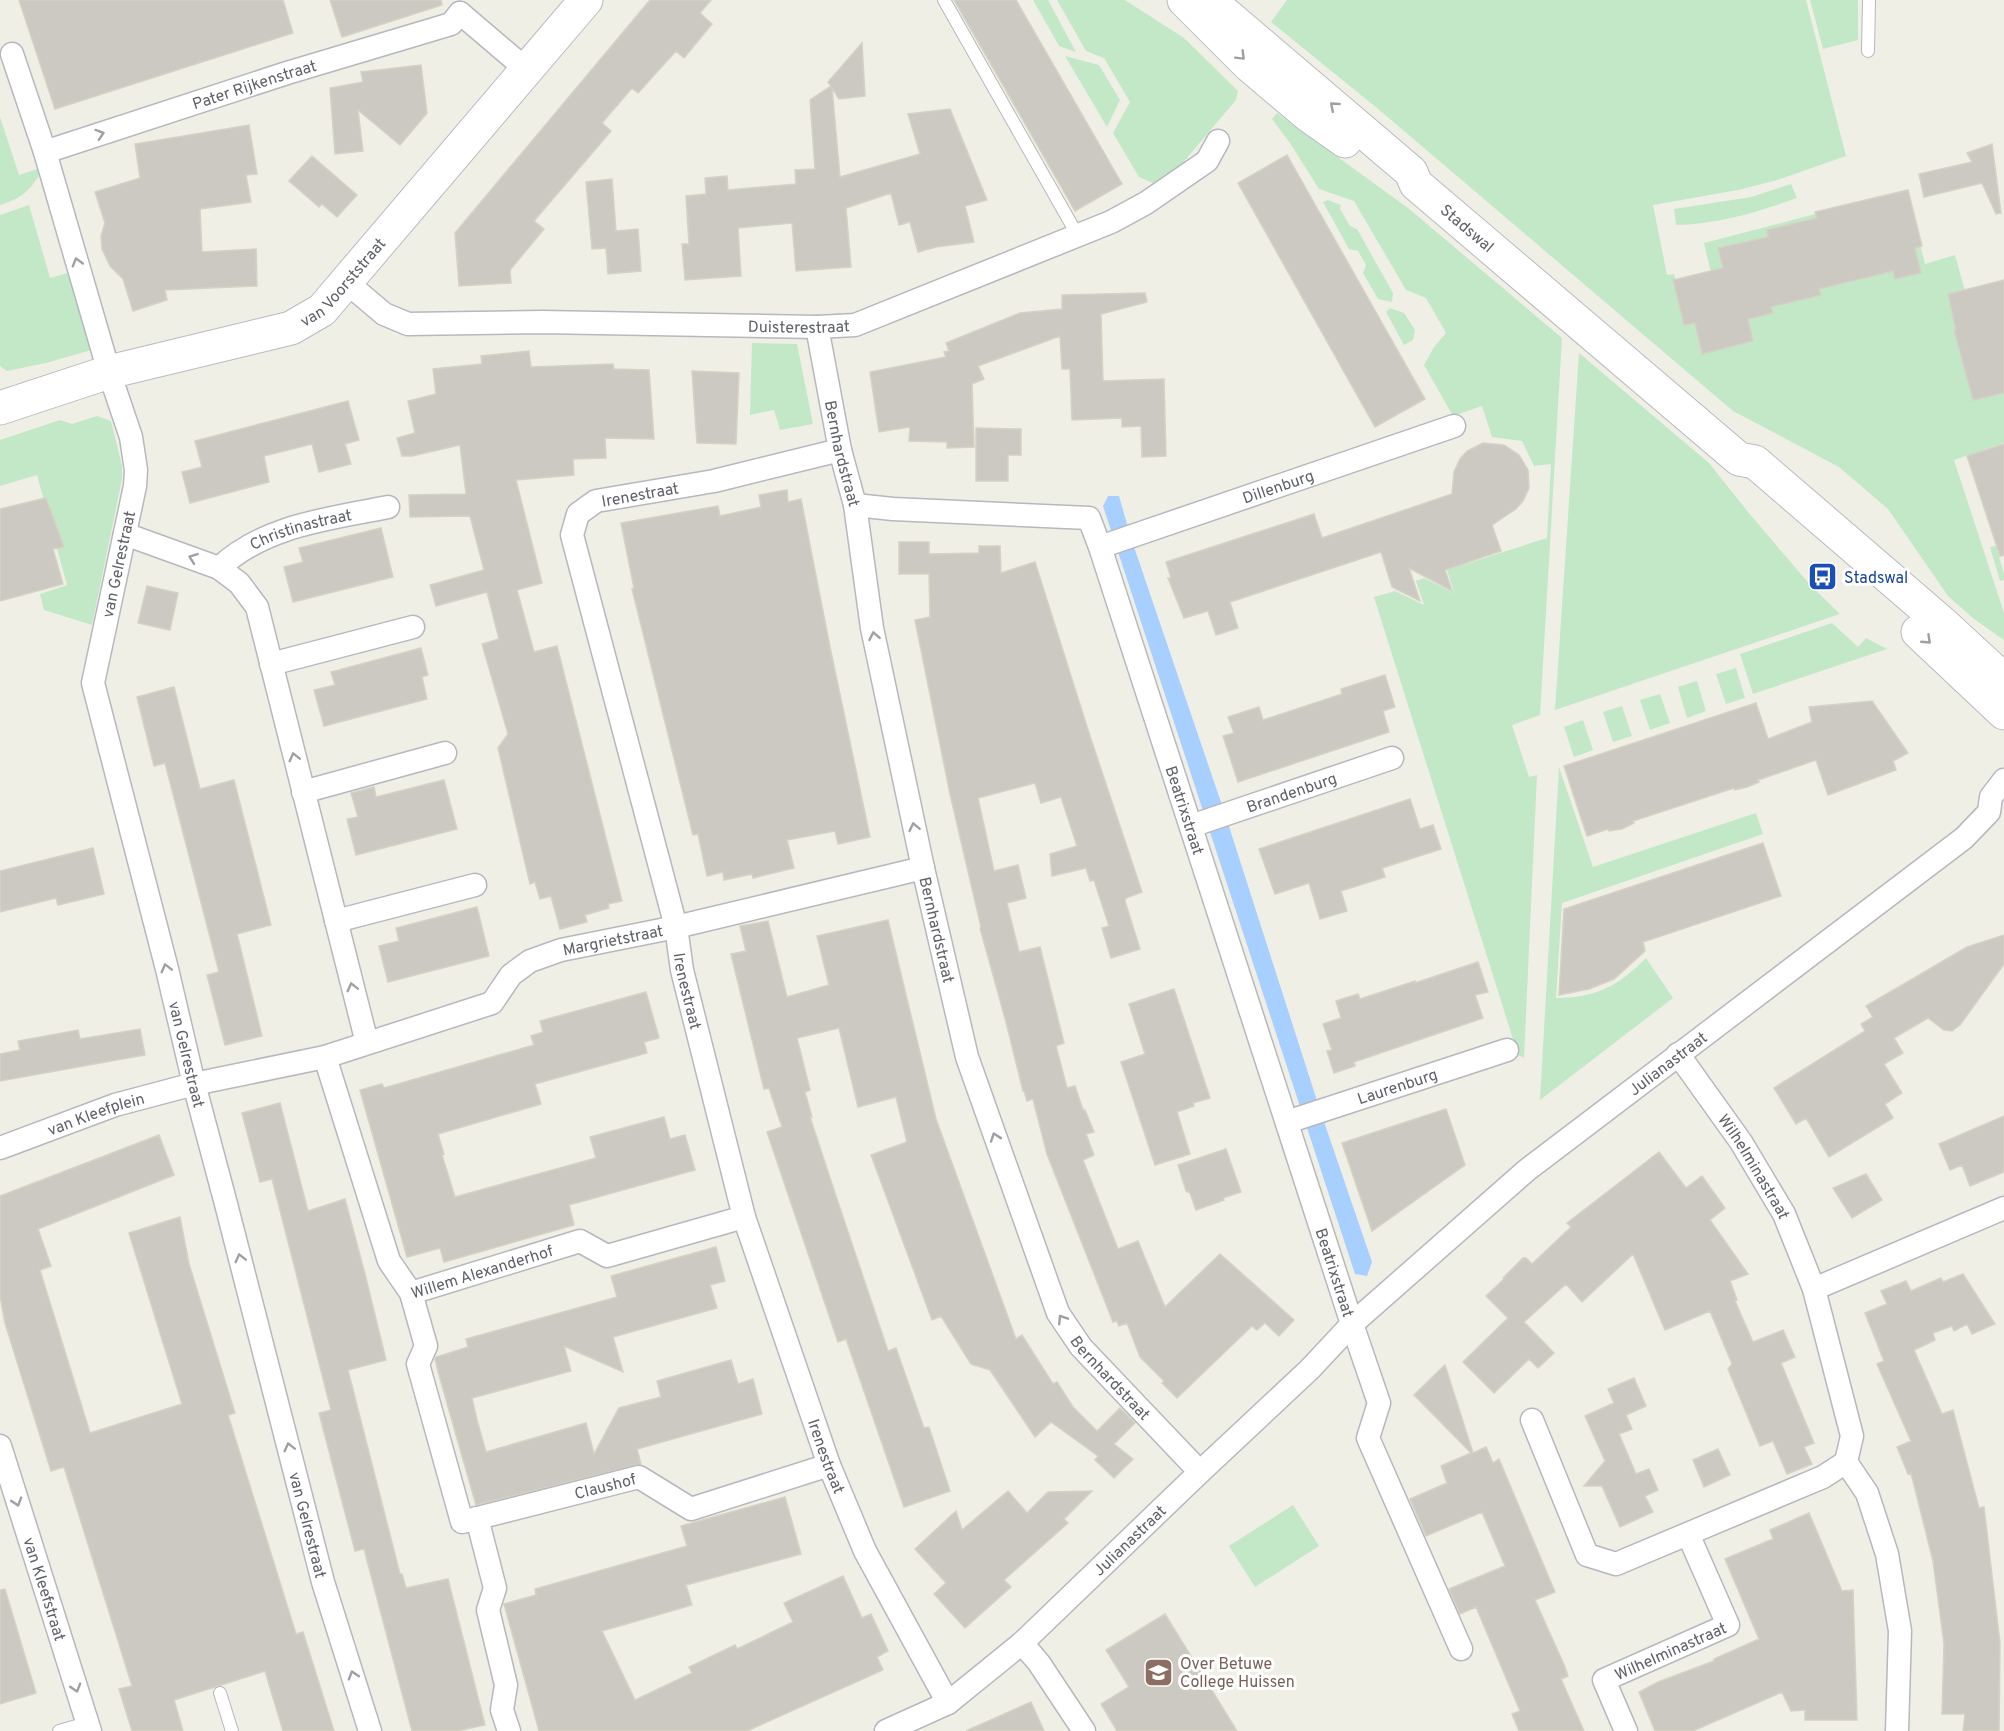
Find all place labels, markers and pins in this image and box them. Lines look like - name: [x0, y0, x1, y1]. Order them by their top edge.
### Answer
- bus stop icon: Stadswal: [1807, 561, 1839, 593]
- place label: Stadswal: [1844, 569, 1908, 589]
- place label: Over Betuwe College Huissen: [1180, 1655, 1295, 1693]
- school or university icon: Over Betuwe College Huissen: [1143, 1656, 1175, 1688]

